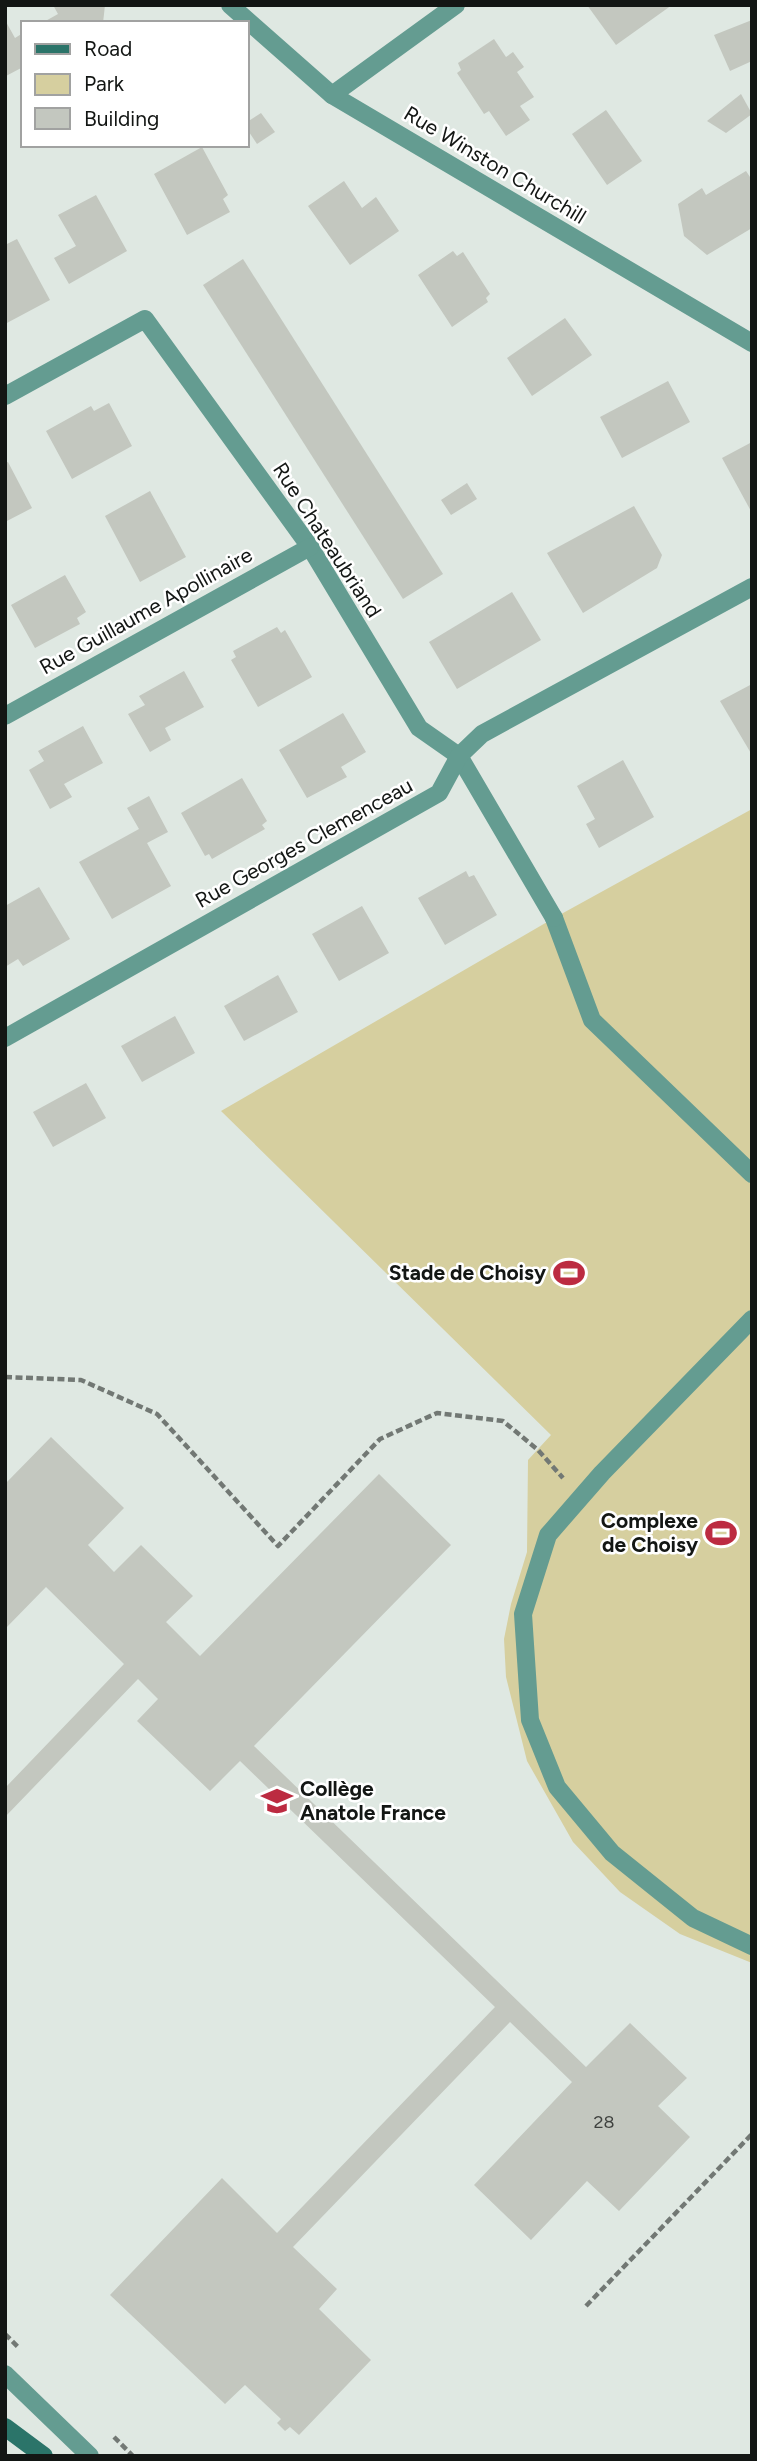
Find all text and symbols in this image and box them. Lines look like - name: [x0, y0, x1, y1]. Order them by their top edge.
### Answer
- legend: [21, 21, 248, 147]
- text: Road: [84, 36, 132, 61]
- text: Park: [84, 71, 125, 96]
- street label: Rue Winston Churchill: [400, 100, 591, 229]
- text: Building: [84, 106, 159, 131]
- street label: Rue Chateaubriand: [268, 457, 387, 622]
- street label: Rue Guillaume Apollinaire: [35, 542, 256, 679]
- street label: Rue Georges Clemenceau: [191, 772, 417, 913]
- sports icon: Stade de Choisy: [552, 1256, 586, 1290]
- place label: Stade de Choisy: [389, 1260, 547, 1285]
- place label: Complexe de Choisy: [601, 1508, 699, 1557]
- sports icon: Complexe de Choisy: [704, 1516, 738, 1550]
- place label: Collège Anatole France: [300, 1776, 446, 1825]
- school or university icon: Collège Anatole France: [260, 1784, 294, 1818]
- house number: 28: [593, 2111, 615, 2133]

